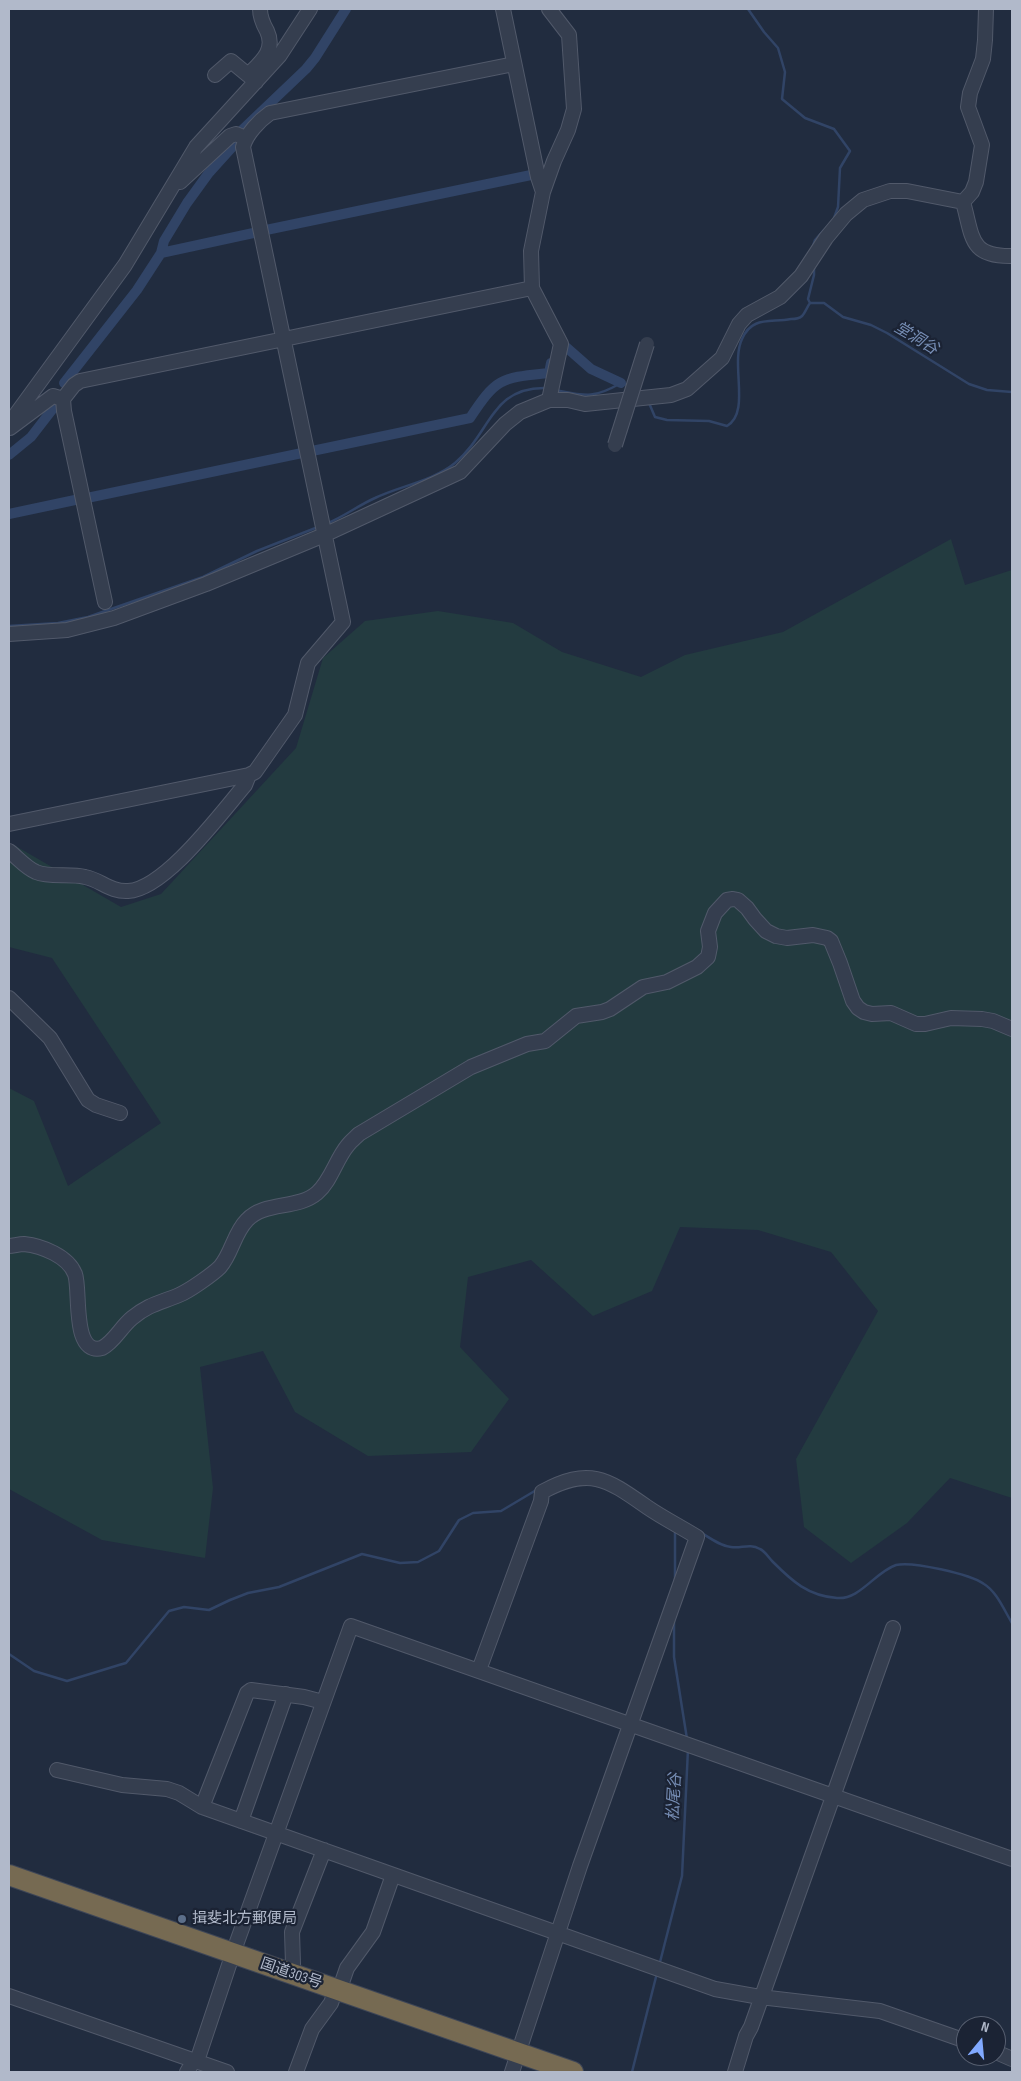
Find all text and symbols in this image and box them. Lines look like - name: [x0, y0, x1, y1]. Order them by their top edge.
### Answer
- water label: 堂洞谷: [890, 318, 942, 360]
- water label: 松尾谷: [664, 1773, 686, 1821]
- place label: 揖斐北方郵便局: [192, 1910, 297, 1928]
- marker: 揖斐北方郵便局: [176, 1913, 188, 1925]
- street label: 国道303号: [258, 1955, 324, 1993]
- north arrow: [956, 2016, 1006, 2066]
- text: N: [979, 2018, 991, 2036]

